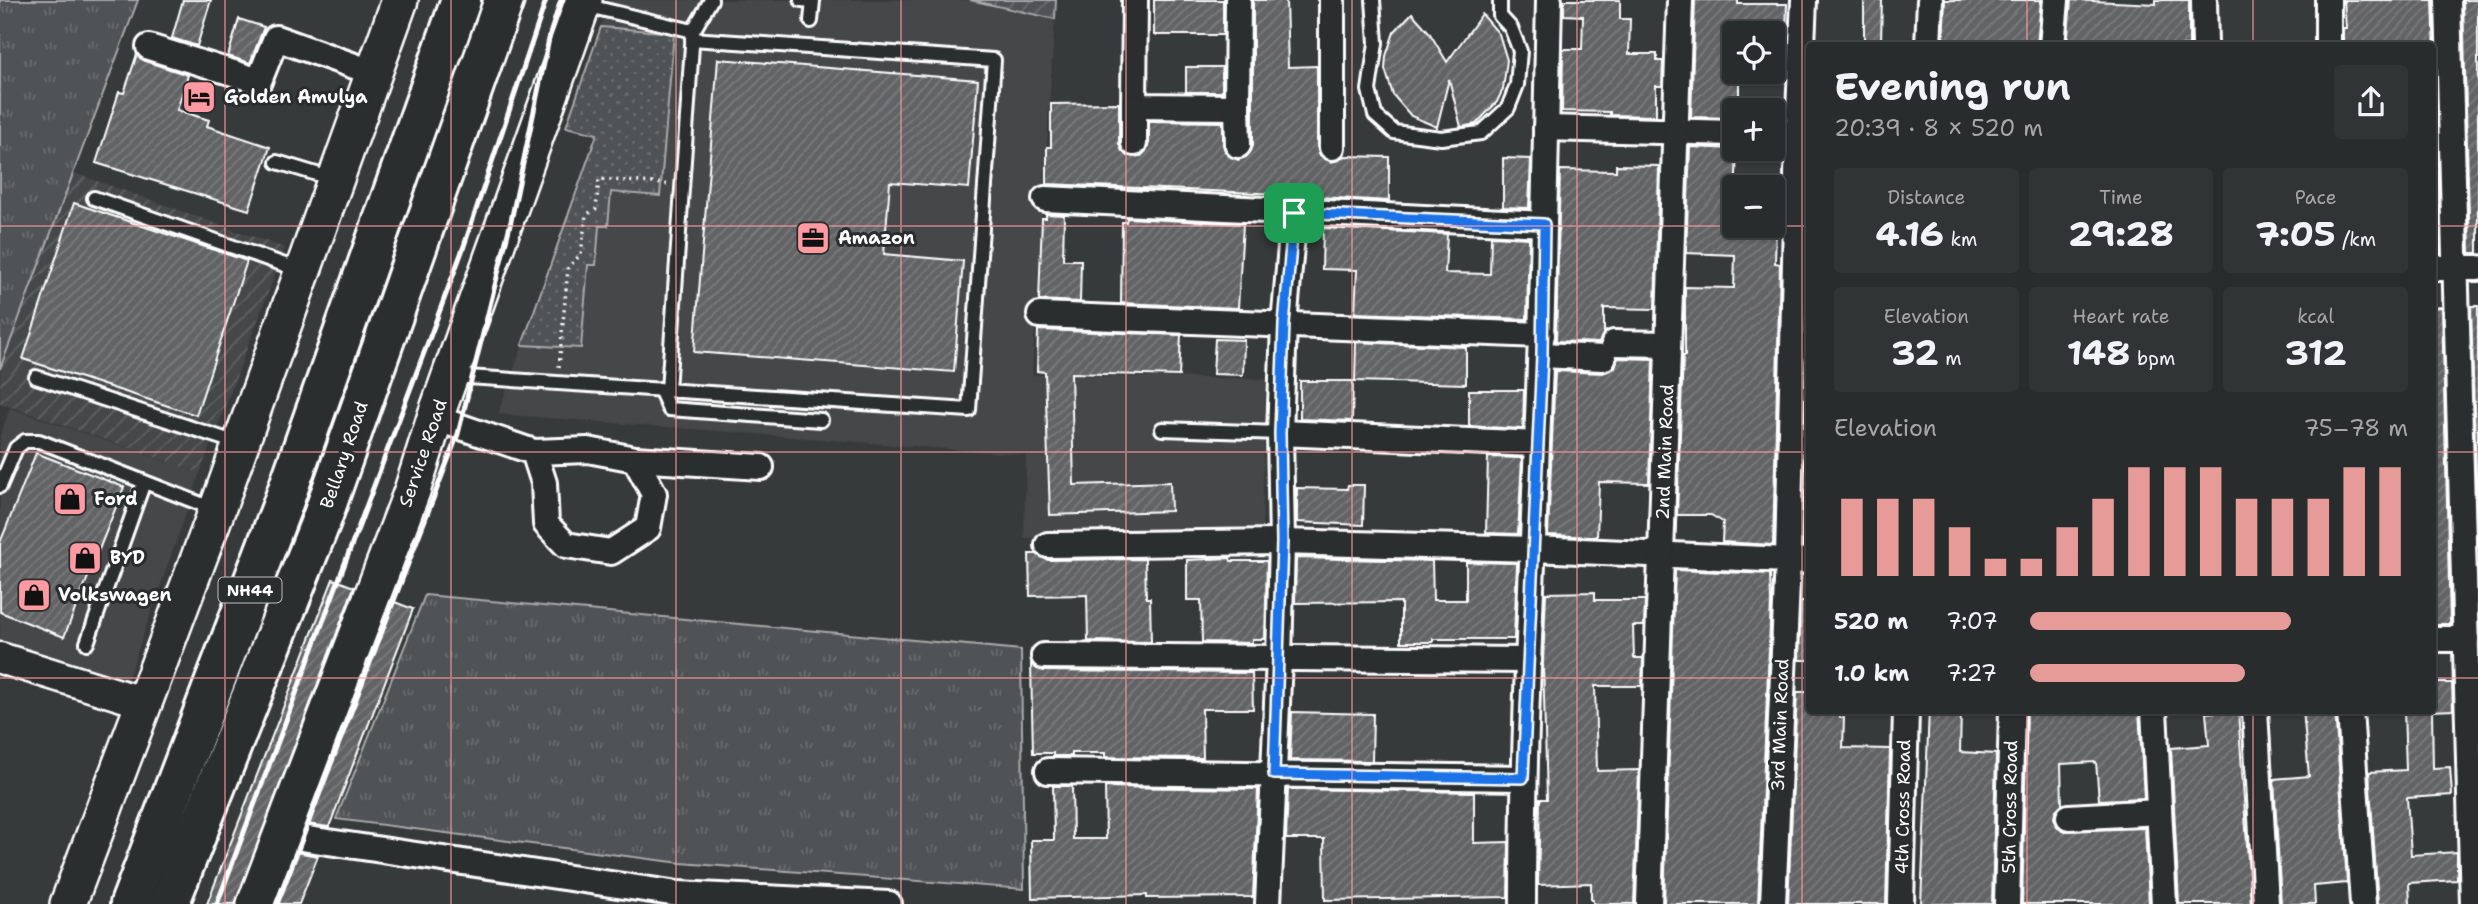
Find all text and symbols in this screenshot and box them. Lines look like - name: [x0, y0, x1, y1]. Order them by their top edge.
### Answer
- map controls: [1722, 21, 1785, 238]
- button: locate: [1722, 21, 1785, 84]
- text: Evening run: [1834, 61, 2071, 112]
- button: share: [2334, 65, 2408, 139]
- hotel icon: Golden Amulya: [180, 78, 218, 116]
- place label: Golden Amulya: [224, 85, 368, 109]
- button: +: [1722, 98, 1785, 161]
- text: 20:39 · 8 × 520 m: [1834, 113, 2043, 143]
- button: −: [1722, 175, 1785, 238]
- pin: [1264, 183, 1324, 243]
- text: Distance: [1887, 185, 1965, 210]
- text: Time: [2099, 185, 2143, 210]
- text: Pace: [2295, 185, 2337, 210]
- icon: arrive: [1275, 194, 1313, 232]
- text: 4.16: [1875, 210, 1944, 257]
- text: 29:28: [2068, 210, 2174, 257]
- text: 7:05: [2255, 210, 2336, 257]
- office icon: Amazon: [794, 219, 832, 257]
- place label: Amazon: [838, 226, 915, 250]
- text: km: [1944, 227, 1978, 252]
- text: /km: [2336, 227, 2376, 252]
- text: Elevation: [1884, 304, 1969, 329]
- text: Heart rate: [2073, 304, 2169, 329]
- text: kcal: [2297, 304, 2334, 329]
- text: 32: [1891, 329, 1939, 376]
- text: 148: [2067, 329, 2131, 376]
- text: 312: [2285, 329, 2347, 376]
- text: m: [1939, 346, 1962, 371]
- text: bpm: [2131, 346, 2175, 371]
- street label: 2nd Main Road: [1651, 384, 1679, 520]
- street label: Service Road: [393, 396, 453, 510]
- street label: Bellary Road: [314, 398, 374, 512]
- text: Elevation: [1834, 413, 1937, 443]
- text: 75–78 m: [2304, 413, 2408, 443]
- shop icon: Ford: [51, 480, 89, 518]
- place label: Ford: [94, 487, 138, 511]
- shop icon: BYD: [66, 539, 104, 577]
- place label: BYD: [110, 546, 145, 570]
- shop icon: Volkswagen: [15, 576, 53, 614]
- road number: NH44: [218, 578, 282, 603]
- place label: Volkswagen: [58, 583, 171, 607]
- text: 520 m: [1834, 606, 1908, 636]
- text: 7:07: [1946, 606, 1998, 636]
- street label: 3rd Main Road: [1766, 658, 1794, 792]
- text: 1.0 km: [1834, 658, 1909, 688]
- text: 7:27: [1946, 658, 1997, 688]
- street label: 4th Cross Road: [1890, 739, 1916, 875]
- street label: 5th Cross Road: [1997, 740, 2023, 874]

